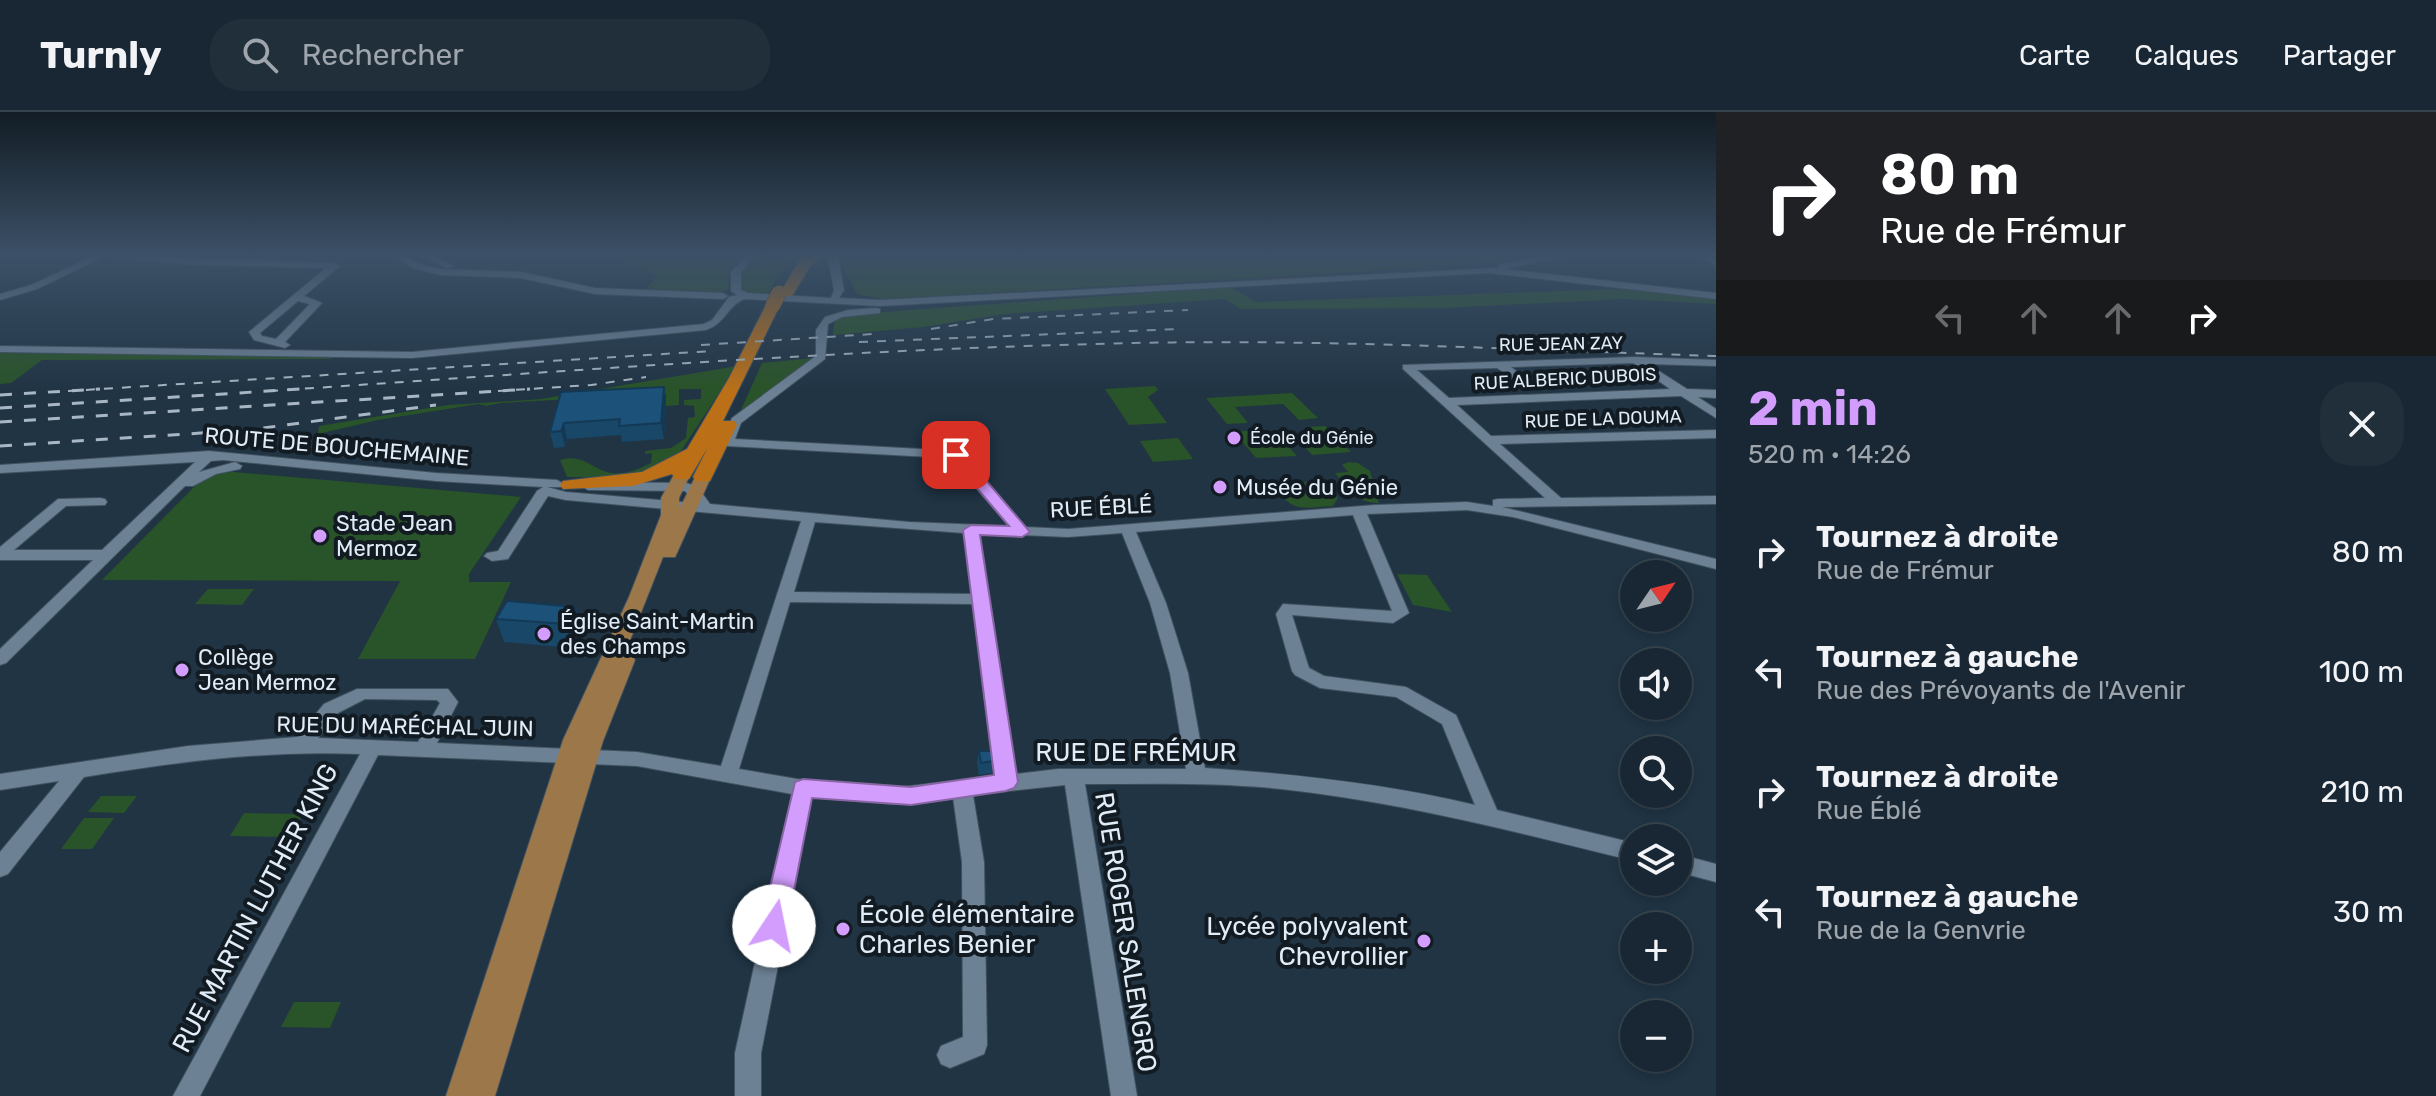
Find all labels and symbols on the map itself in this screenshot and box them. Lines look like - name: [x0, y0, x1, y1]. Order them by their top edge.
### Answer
- street label: RUE JEAN ZAY: [1499, 332, 1624, 356]
- street label: RUE ALBERIC DUBOIS: [1473, 363, 1657, 395]
- street label: RUE DE LA DOUMA: [1524, 405, 1682, 433]
- street label: ROUTE DE BOUCHEMAINE: [203, 421, 470, 472]
- pin: [922, 421, 990, 489]
- place label: École du Génie: [1250, 427, 1374, 449]
- marker: École du Génie: [1225, 429, 1243, 447]
- place label: Musée du Génie: [1236, 474, 1398, 501]
- marker: Musée du Génie: [1211, 478, 1229, 496]
- street label: RUE ÉBLÉ: [1049, 491, 1153, 524]
- place label: Stade Jean Mermoz: [336, 510, 453, 562]
- marker: Stade Jean Mermoz: [311, 527, 329, 545]
- north arrow: [1620, 560, 1692, 632]
- place label: Église Saint-Martin des Champs: [560, 608, 754, 660]
- marker: Église Saint-Martin des Champs: [535, 625, 553, 643]
- place label: Collège Jean Mermoz: [198, 644, 337, 696]
- marker: Collège Jean Mermoz: [173, 661, 191, 679]
- street label: RUE DU MARÉCHAL JUIN: [276, 711, 534, 742]
- street label: RUE DE FRÉMUR: [1035, 737, 1237, 768]
- street label: RUE MARTIN LUTHER KING: [166, 759, 345, 1058]
- street label: RUE ROGER SALENGRO: [1088, 790, 1163, 1074]
- position arrow: [732, 884, 816, 968]
- place label: École élémentaire Charles Benier: [859, 899, 1075, 960]
- place label: Lycée polyvalent Chevrollier: [1206, 911, 1408, 972]
- marker: École élémentaire Charles Benier: [834, 920, 852, 938]
- marker: Lycée polyvalent Chevrollier: [1415, 932, 1433, 950]

